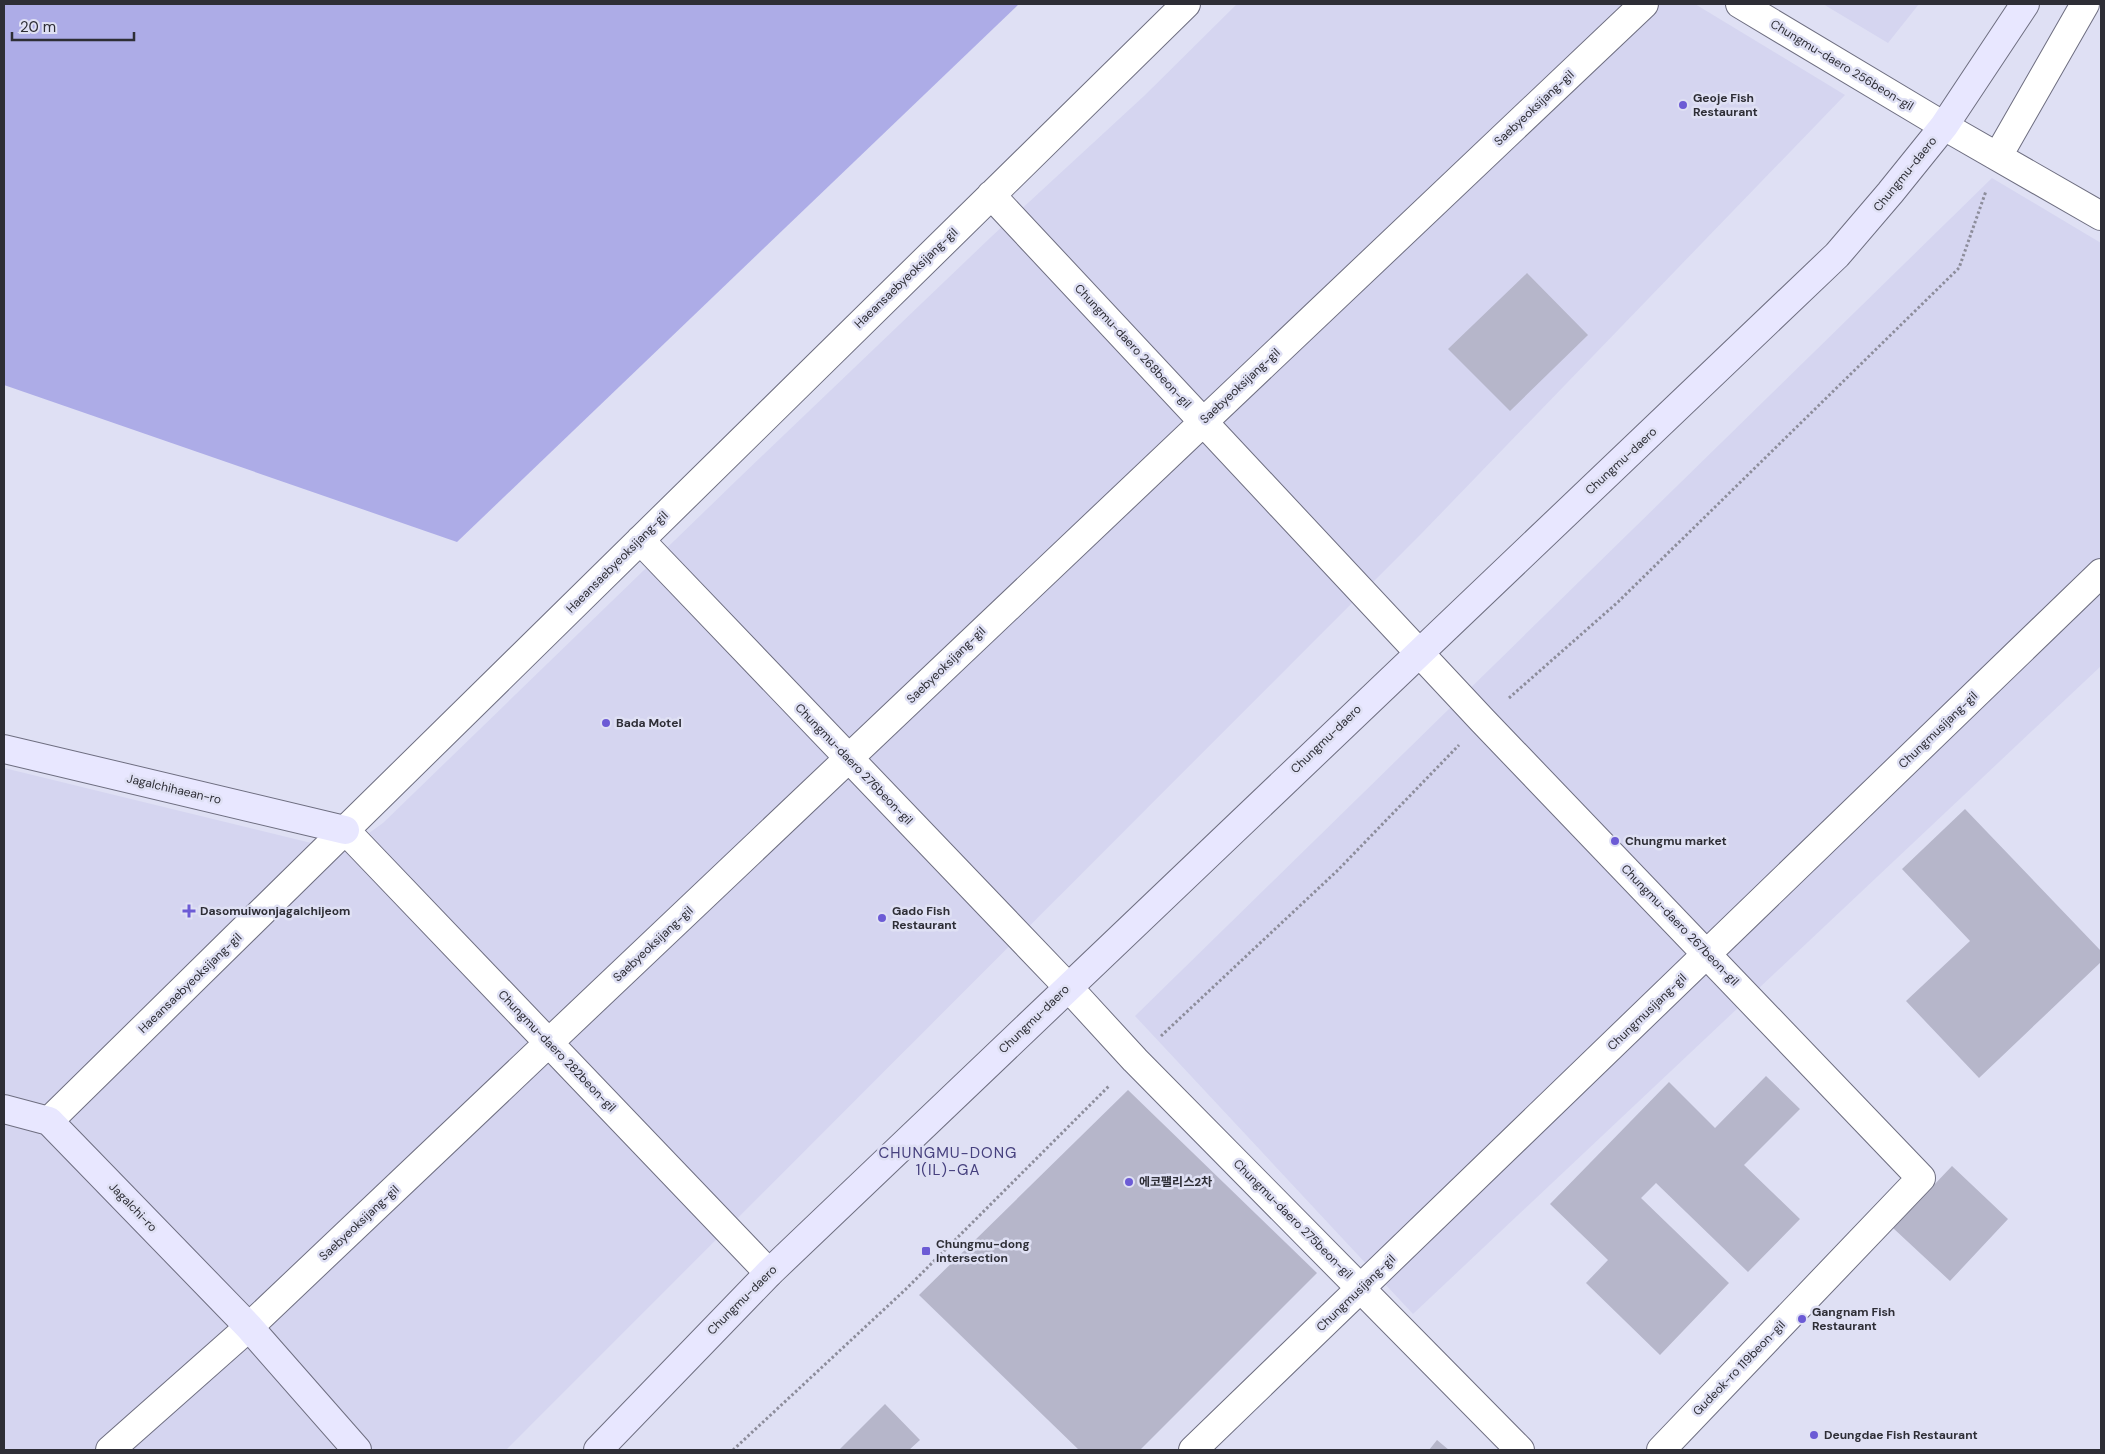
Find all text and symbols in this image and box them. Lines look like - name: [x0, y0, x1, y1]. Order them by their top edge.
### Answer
- scale bar: [12, 10, 135, 42]
- street label: Chungmu-daero 256beon-gil: [1767, 16, 1917, 114]
- text: 20 m: [20, 17, 56, 37]
- street label: Saebyeoksijang-gil: [1491, 67, 1577, 149]
- place label: Geoje Fish Restaurant: [1693, 90, 1758, 120]
- marker: Geoje Fish Restaurant: [1677, 99, 1689, 111]
- street label: Chungmu-daero: [1870, 133, 1940, 215]
- street label: Haeansaebyeoksijang-gil: [851, 224, 961, 332]
- street label: Chungmu-daero 268beon-gil: [1071, 280, 1195, 412]
- street label: Saebyeoksijang-gil: [1197, 345, 1283, 427]
- street label: Chungmu-daero: [1582, 424, 1660, 498]
- street label: Haeansaebyeoksijang-gil: [563, 508, 671, 616]
- street label: Saebyeoksijang-gil: [903, 623, 989, 707]
- street label: Chungmusijang-gil: [1895, 688, 1981, 772]
- street label: Chungmu-daero 276beon-gil: [792, 700, 916, 828]
- street label: Chungmu-daero: [1287, 701, 1365, 777]
- place label: Bada Motel: [616, 715, 682, 731]
- marker: Bada Motel: [600, 717, 612, 729]
- street label: Jagalchihaean-ro: [125, 770, 223, 808]
- place label: Chungmu market: [1625, 833, 1727, 849]
- marker: Chungmu market: [1609, 835, 1621, 847]
- street label: Chungmu-daero 267beon-gil: [1618, 861, 1742, 989]
- place label: Dasomuiwonjagalchijeom: [200, 903, 350, 919]
- street label: Saebyeoksijang-gil: [610, 903, 696, 985]
- place label: Gado Fish Restaurant: [892, 903, 957, 933]
- marker: Dasomuiwonjagalchijeom: [182, 904, 196, 918]
- marker: Gado Fish Restaurant: [876, 912, 888, 924]
- street label: Haeansaebyeoksijang-gil: [135, 929, 245, 1037]
- street label: Chungmusijang-gil: [1604, 970, 1690, 1054]
- street label: Chungmu-daero: [995, 981, 1073, 1057]
- street label: Chungmu-daero 282beon-gil: [495, 987, 619, 1115]
- district label: CHUNGMU-DONG 1(IL)-GA: [879, 1143, 1017, 1180]
- street label: Chungmu-daero 275beon-gil: [1230, 1156, 1356, 1282]
- place label: 에코팰리스2차: [1139, 1174, 1212, 1190]
- marker: 에코팰리스2차: [1123, 1176, 1135, 1188]
- street label: Jagalchi-ro: [105, 1179, 161, 1235]
- street label: Saebyeoksijang-gil: [316, 1182, 402, 1264]
- place label: Chungmu-dong Intersection: [936, 1236, 1030, 1266]
- marker: Chungmu-dong Intersection: [920, 1245, 932, 1257]
- street label: Chungmusijang-gil: [1313, 1251, 1399, 1335]
- street label: Chungmu-daero: [704, 1262, 780, 1338]
- place label: Gangnam Fish Restaurant: [1812, 1304, 1895, 1334]
- marker: Gangnam Fish Restaurant: [1796, 1313, 1808, 1325]
- street label: Gudeok-ro 119beon-gil: [1689, 1317, 1789, 1419]
- place label: Deungdae Fish Restaurant: [1824, 1427, 1978, 1443]
- marker: Deungdae Fish Restaurant: [1808, 1429, 1820, 1441]

